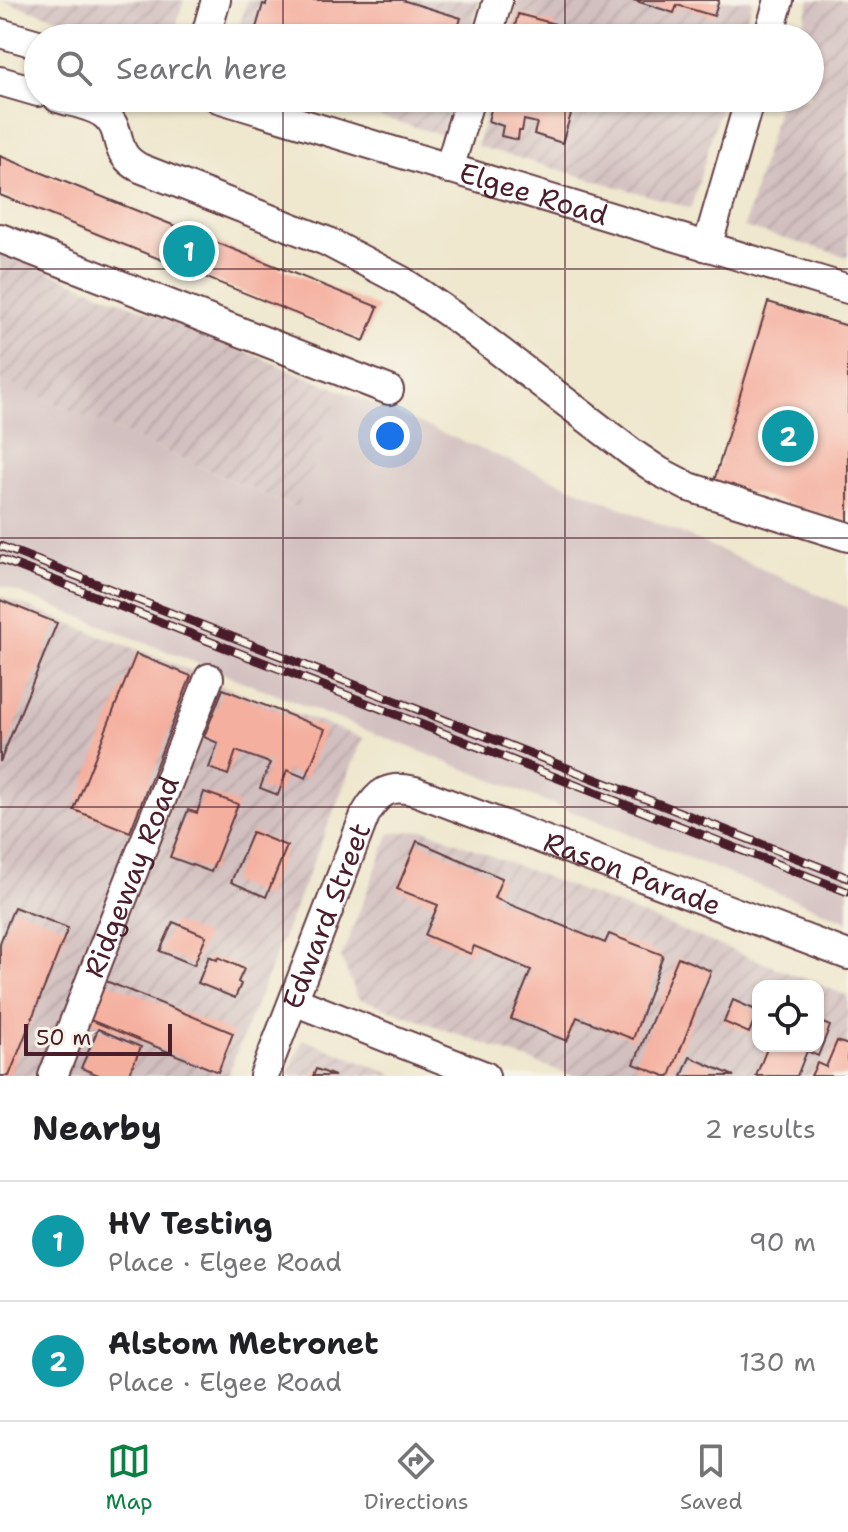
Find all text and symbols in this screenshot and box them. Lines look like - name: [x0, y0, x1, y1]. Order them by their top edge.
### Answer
- search box: [24, 24, 824, 112]
- icon: search: [52, 46, 96, 90]
- text: Search here: [116, 48, 287, 89]
- street label: Elgee Road: [455, 153, 613, 234]
- pin: 1: [163, 221, 215, 281]
- pin: 2: [762, 406, 814, 466]
- your location: [370, 416, 410, 456]
- street label: Ridgeway Road: [74, 770, 188, 983]
- street label: Edward Street: [273, 817, 379, 1014]
- street label: Rason Parade: [538, 822, 727, 924]
- map controls: [752, 980, 824, 1052]
- button: locate: [752, 980, 824, 1052]
- scale bar: [24, 1020, 172, 1056]
- text: 50 m: [36, 1023, 91, 1052]
- text: Nearby: [32, 1105, 162, 1151]
- text: 2 results: [704, 1111, 816, 1146]
- text: HV Testing: [108, 1203, 273, 1244]
- text: 1: [52, 1224, 64, 1259]
- text: 90 m: [749, 1224, 816, 1259]
- text: Place · Elgee Road: [108, 1244, 342, 1279]
- text: Alstom Metronet: [108, 1323, 379, 1364]
- text: 2: [49, 1344, 67, 1379]
- text: 130 m: [739, 1344, 816, 1379]
- text: Place · Elgee Road: [108, 1364, 342, 1399]
- tab: Map: [106, 1439, 153, 1516]
- tab: Directions: [364, 1439, 469, 1516]
- tab: Saved: [680, 1439, 742, 1516]

